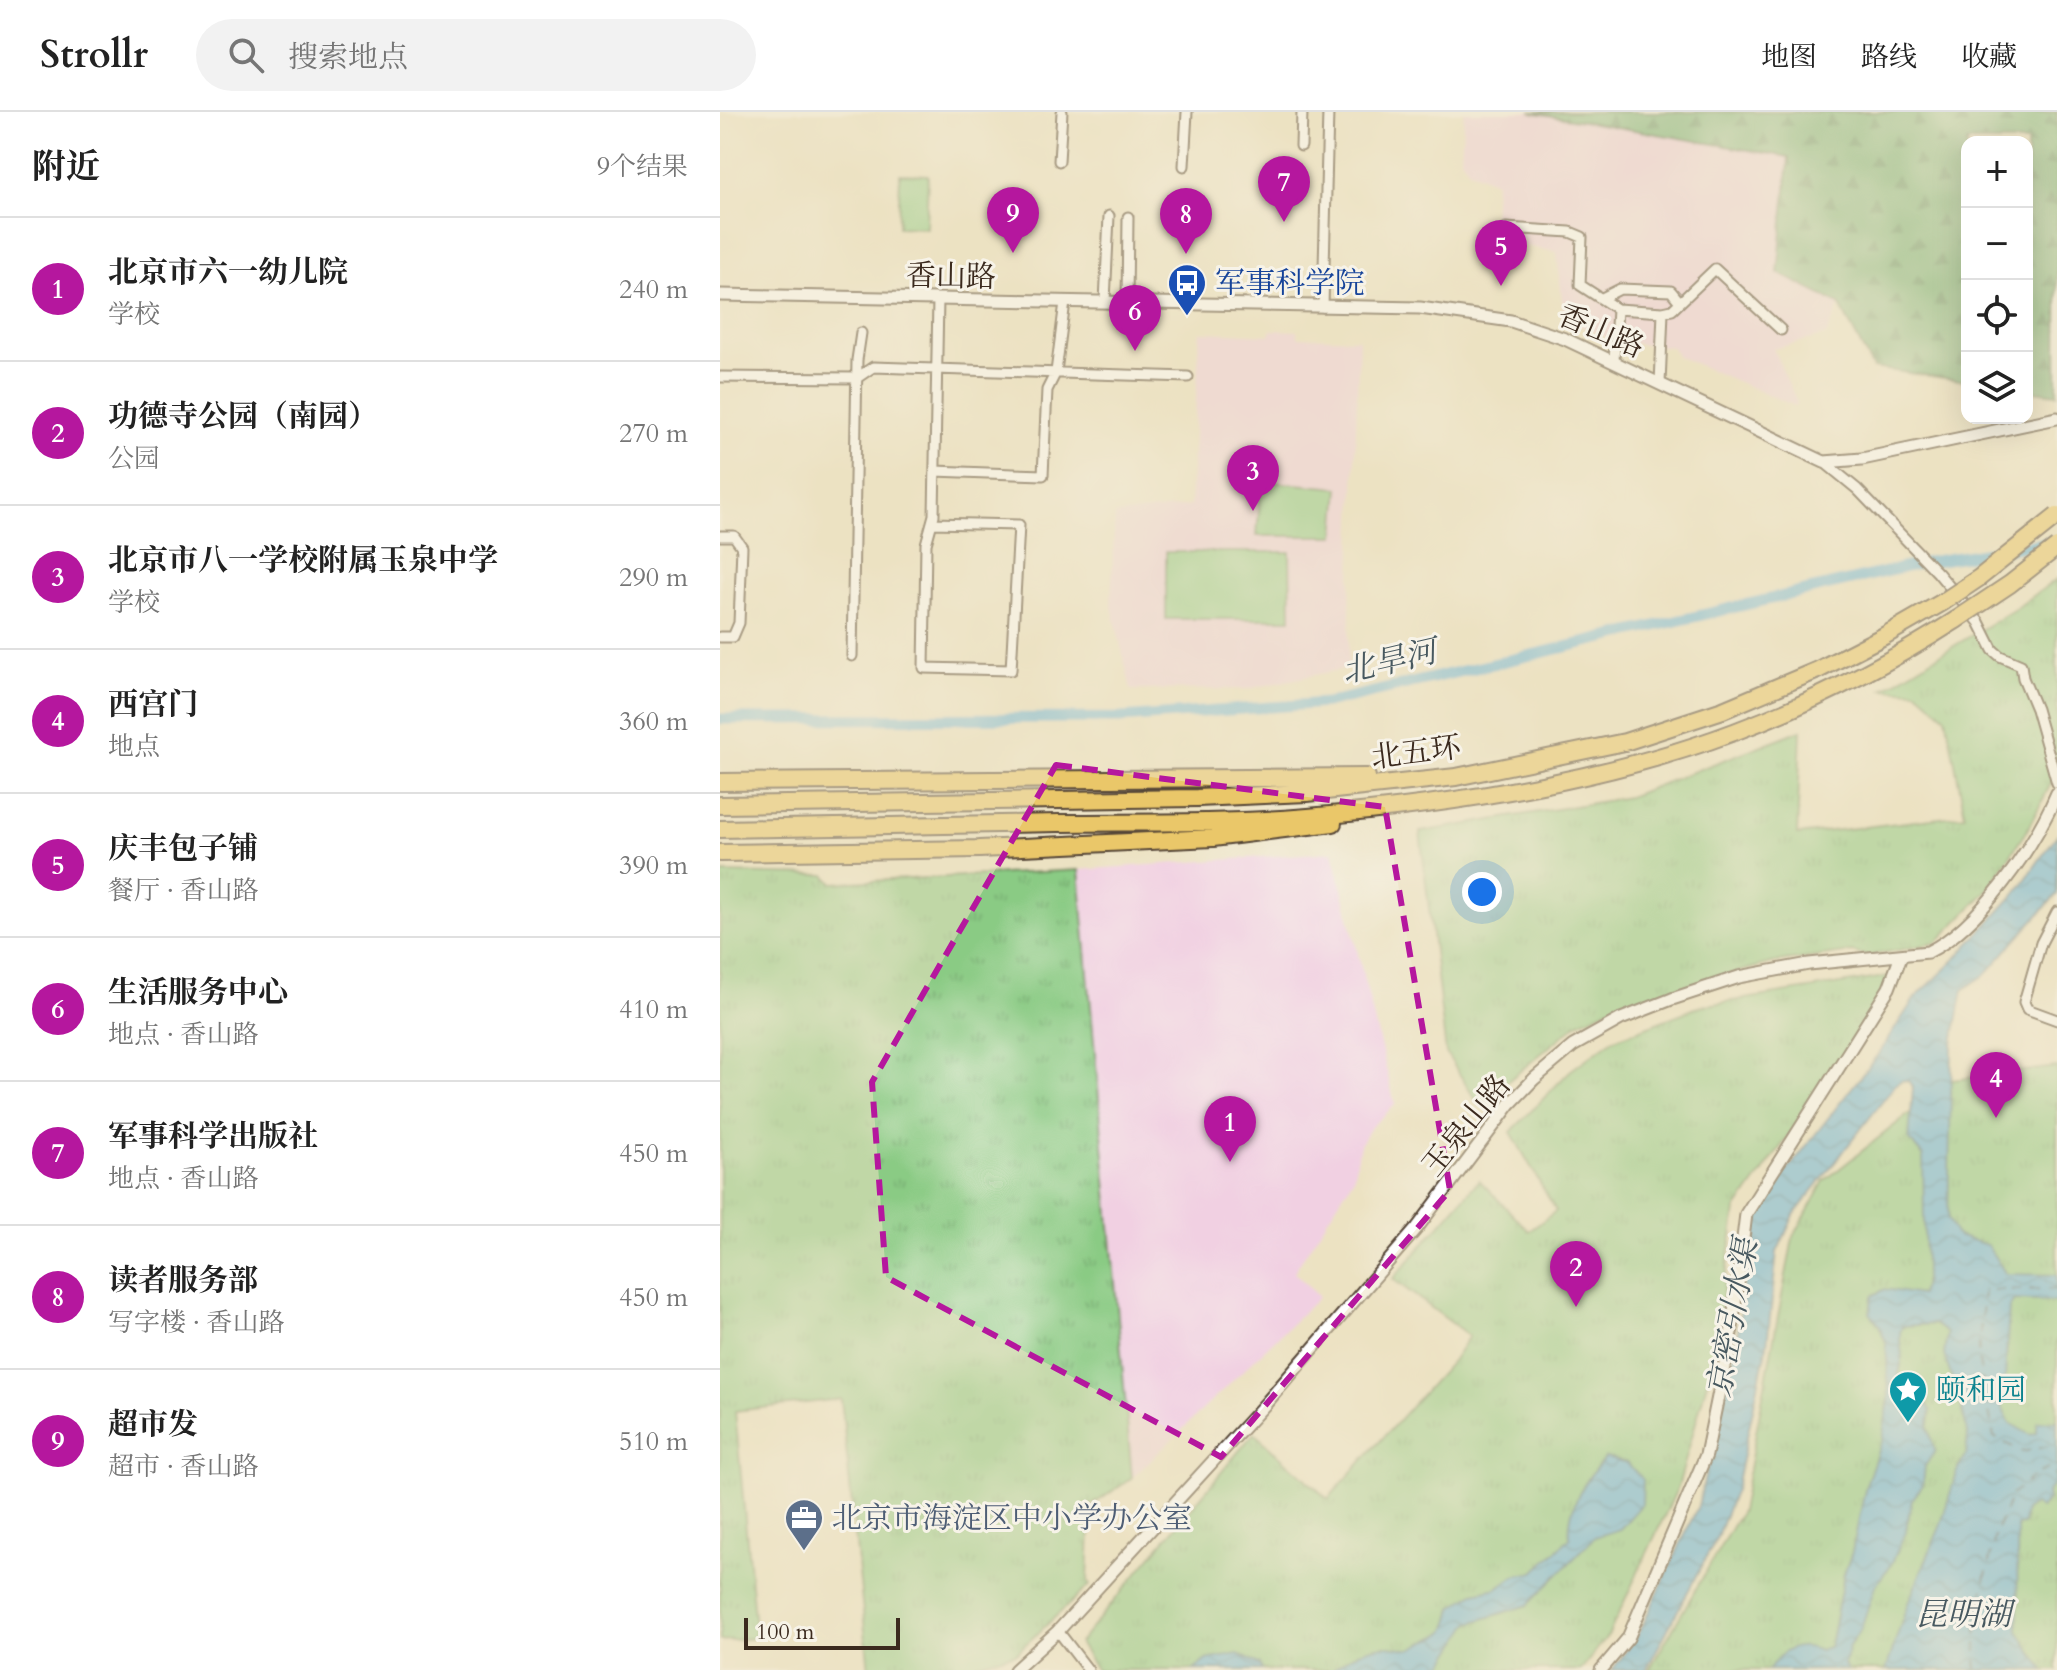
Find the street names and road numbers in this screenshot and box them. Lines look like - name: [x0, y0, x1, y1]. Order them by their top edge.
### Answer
- street label: 香山路: [906, 255, 996, 298]
- street label: 香山路: [1551, 295, 1650, 368]
- street label: 北五环: [1369, 727, 1463, 778]
- street label: 玉泉山路: [1413, 1066, 1520, 1185]

